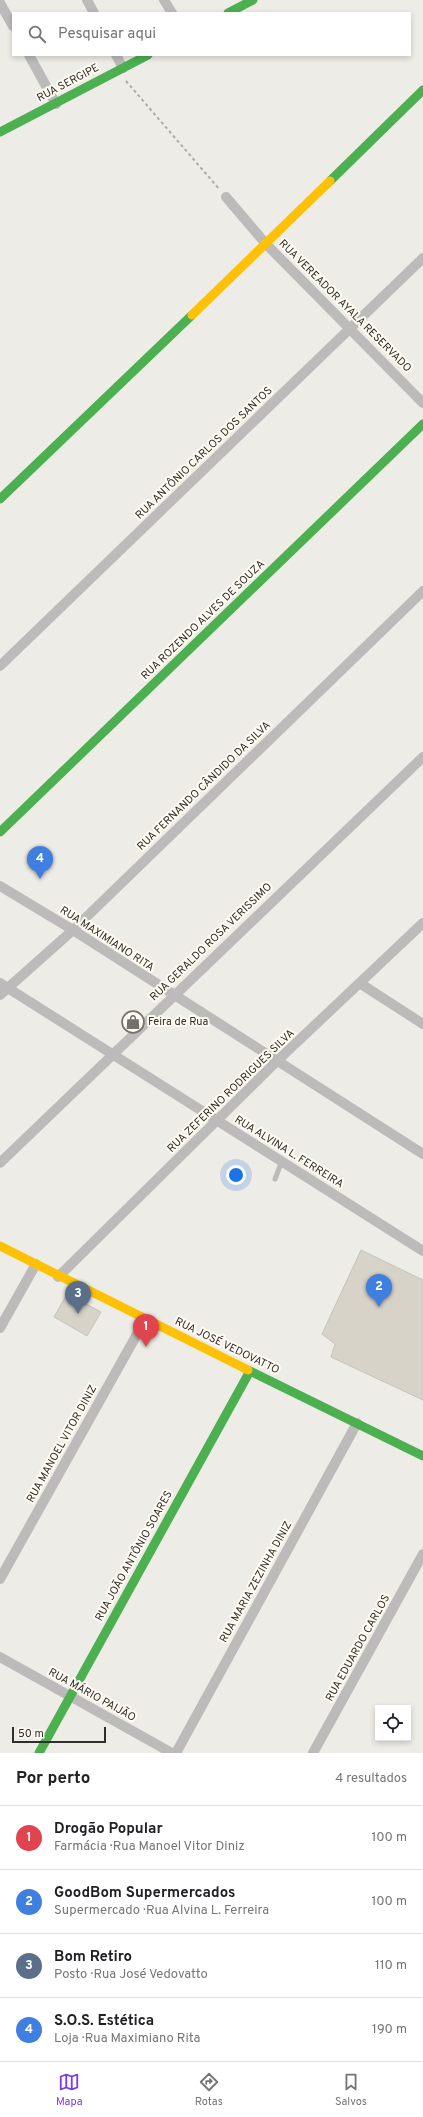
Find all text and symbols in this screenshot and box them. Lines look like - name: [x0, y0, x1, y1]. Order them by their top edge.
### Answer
- search box: [12, 12, 411, 56]
- icon: search: [26, 23, 48, 45]
- text: Pesquisar aqui: [58, 25, 156, 44]
- street label: RUA SERGIPE: [35, 61, 101, 105]
- street label: RUA VEREADOR AYALA RESERVADO: [276, 237, 414, 375]
- street label: RUA ANTÔNIO CARLOS DOS SANTOS: [132, 383, 275, 522]
- street label: RUA ROZENDO ALVES DE SOUZA: [138, 557, 268, 683]
- street label: RUA FERNANDO CÂNDIDO DA SILVA: [134, 718, 274, 854]
- pin: 4: [27, 846, 53, 879]
- street label: RUA GERALDO ROSA VERISSIMO: [147, 880, 275, 1004]
- street label: RUA MAXIMIANO RITA: [57, 903, 157, 975]
- shop icon: Feira de Rua: [120, 1009, 146, 1035]
- place label: Feira de Rua: [148, 1015, 209, 1029]
- street label: RUA ZEFERINO RODRIGUES SILVA: [164, 1026, 298, 1156]
- street label: RUA ALVINA L. FERREIRA: [232, 1113, 346, 1191]
- your location: [226, 1165, 246, 1185]
- pin: 2: [366, 1274, 392, 1307]
- pin: 3: [65, 1281, 91, 1314]
- pin: 1: [133, 1314, 159, 1347]
- street label: RUA JOSÉ VEDOVATTO: [172, 1314, 282, 1377]
- street label: RUA MANOEL VITOR DINIZ: [24, 1383, 100, 1505]
- street label: RUA JOÃO ANTÔNIO SOARES: [91, 1488, 176, 1624]
- street label: RUA MARIA ZEZINHA DINIZ: [217, 1519, 295, 1645]
- street label: RUA EDUARDO CARLOS: [323, 1592, 393, 1704]
- street label: RUA MÁRIO PAIJÃO: [46, 1664, 139, 1725]
- map controls: [375, 1705, 411, 1741]
- button: locate: [375, 1705, 411, 1741]
- scale bar: [12, 1725, 106, 1744]
- text: 50 m: [18, 1727, 44, 1741]
- text: Por perto: [16, 1768, 90, 1790]
- text: 4 resultados: [335, 1771, 407, 1787]
- text: Drogão Popular: [54, 1820, 163, 1839]
- text: 1: [26, 1830, 32, 1846]
- text: 100 m: [371, 1830, 407, 1846]
- text: Farmácia · Rua Manoel Vitor Diniz: [54, 1839, 245, 1855]
- text: GoodBom Supermercados: [54, 1884, 235, 1903]
- text: 2: [25, 1894, 33, 1910]
- text: 100 m: [371, 1894, 407, 1910]
- text: Supermercado · Rua Alvina L. Ferreira: [54, 1903, 269, 1919]
- text: Bom Retiro: [54, 1948, 132, 1967]
- text: 3: [25, 1958, 33, 1974]
- text: 110 m: [375, 1958, 407, 1974]
- text: Posto · Rua José Vedovatto: [54, 1967, 208, 1983]
- text: S.O.S. Estética: [54, 2012, 154, 2031]
- text: 4: [25, 2022, 33, 2038]
- text: 190 m: [372, 2022, 407, 2038]
- text: Loja · Rua Maximiano Rita: [54, 2031, 200, 2047]
- tab: Mapa: [56, 2071, 83, 2109]
- tab: Rotas: [195, 2071, 223, 2109]
- tab: Salvos: [335, 2071, 367, 2109]

